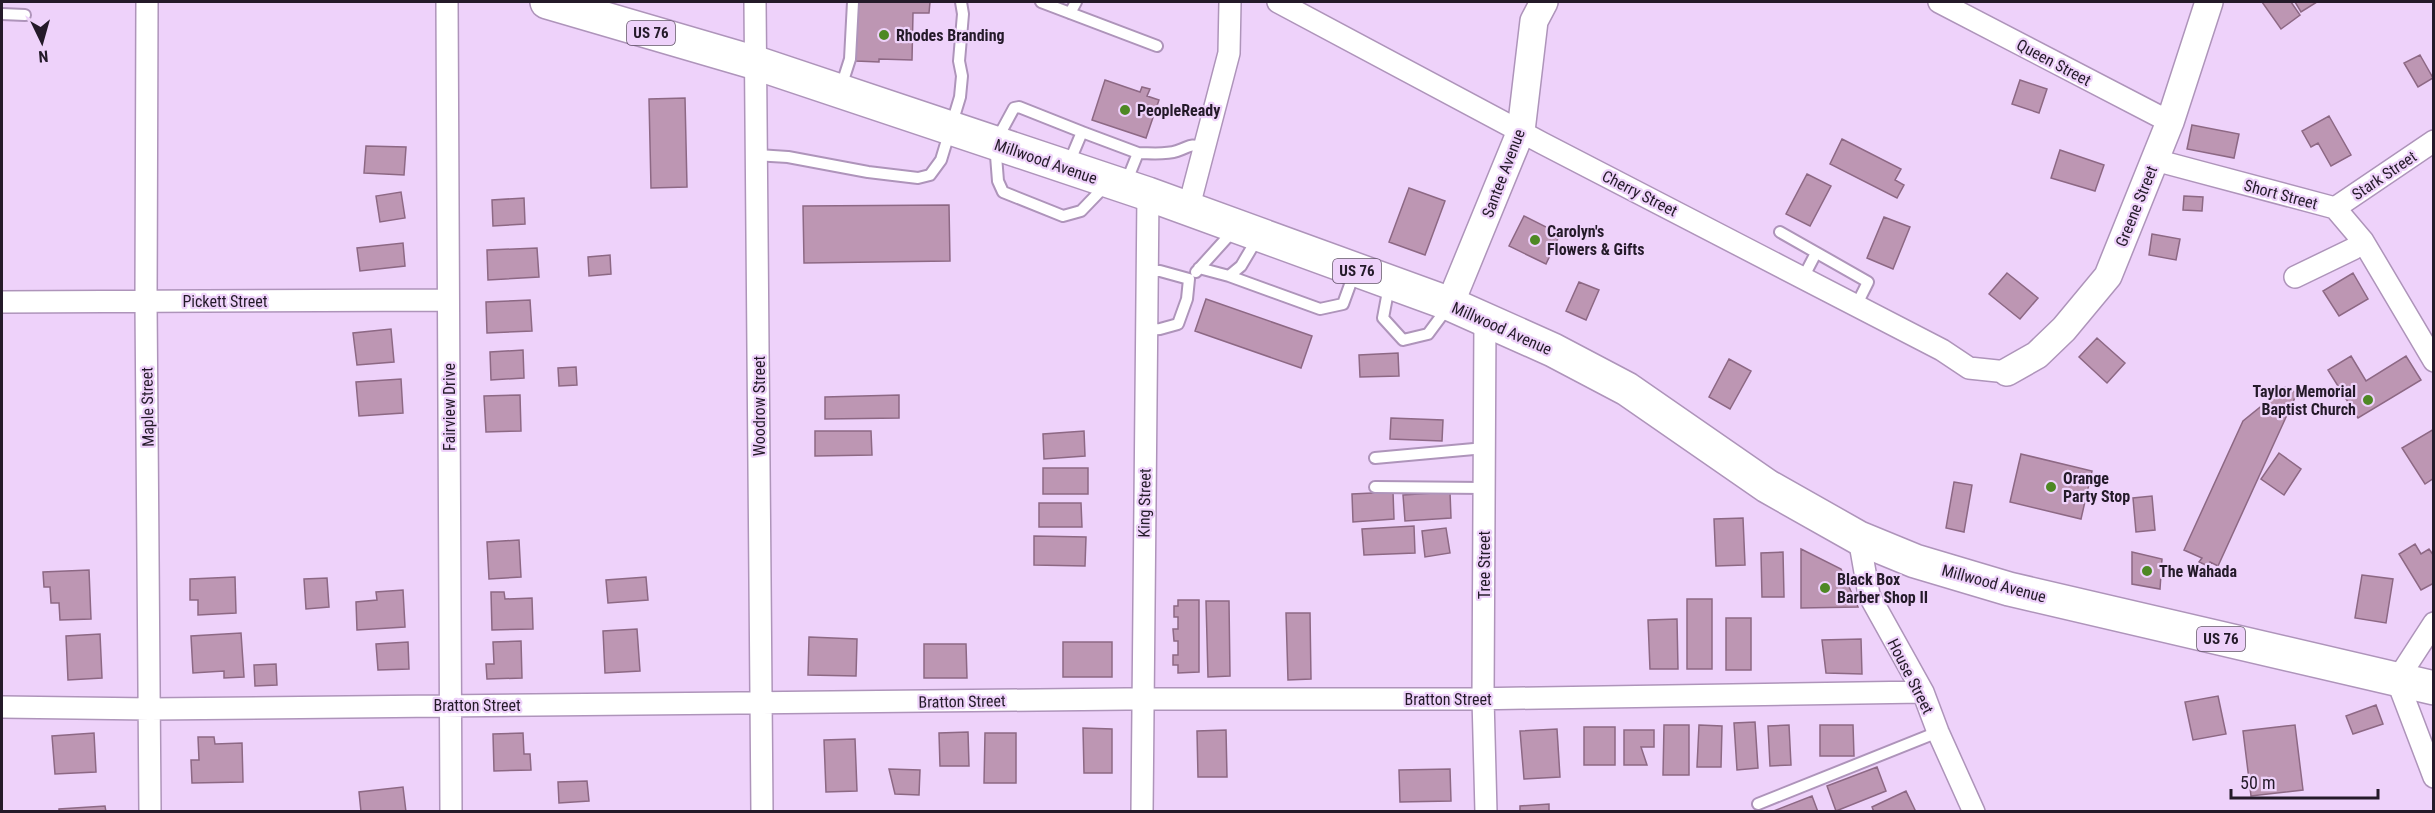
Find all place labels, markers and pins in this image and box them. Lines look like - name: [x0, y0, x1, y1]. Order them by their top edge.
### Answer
- place label: Rhodes Branding: [896, 26, 1005, 45]
- marker: Rhodes Branding: [877, 28, 891, 42]
- place label: PeopleReady: [1137, 101, 1220, 120]
- marker: PeopleReady: [1118, 103, 1132, 117]
- place label: Carolyn's Flowers & Gifts: [1547, 222, 1644, 259]
- marker: Carolyn's Flowers & Gifts: [1528, 233, 1542, 247]
- place label: Taylor Memorial Baptist Church: [2253, 382, 2356, 419]
- marker: Taylor Memorial Baptist Church: [2361, 393, 2375, 407]
- place label: Orange Party Stop: [2063, 469, 2130, 506]
- marker: Orange Party Stop: [2044, 480, 2058, 494]
- place label: The Wahada: [2159, 562, 2238, 581]
- marker: The Wahada: [2140, 564, 2154, 578]
- place label: Black Box Barber Shop II: [1837, 570, 1928, 607]
- marker: Black Box Barber Shop II: [1818, 581, 1832, 595]

